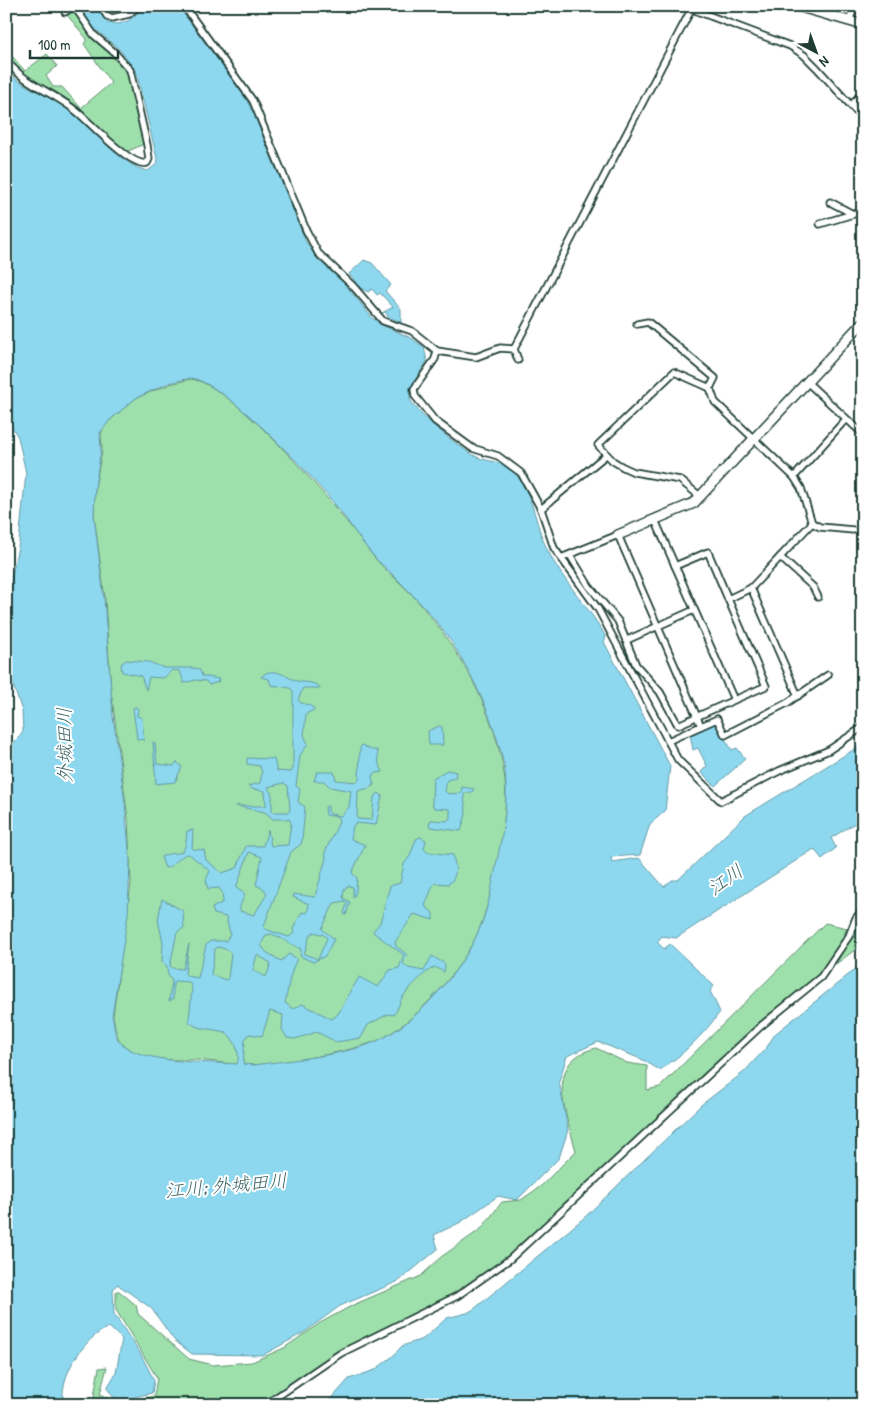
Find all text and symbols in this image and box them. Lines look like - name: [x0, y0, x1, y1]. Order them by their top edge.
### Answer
- scale bar: [30, 28, 118, 60]
- north arrow: [792, 28, 842, 78]
- text: 100 m: [38, 34, 71, 55]
- text: N: [815, 53, 834, 72]
- water label: 外城田川: [50, 707, 78, 783]
- water label: 江川: [702, 857, 748, 901]
- water label: 江川; 外城田川: [164, 1167, 288, 1203]

